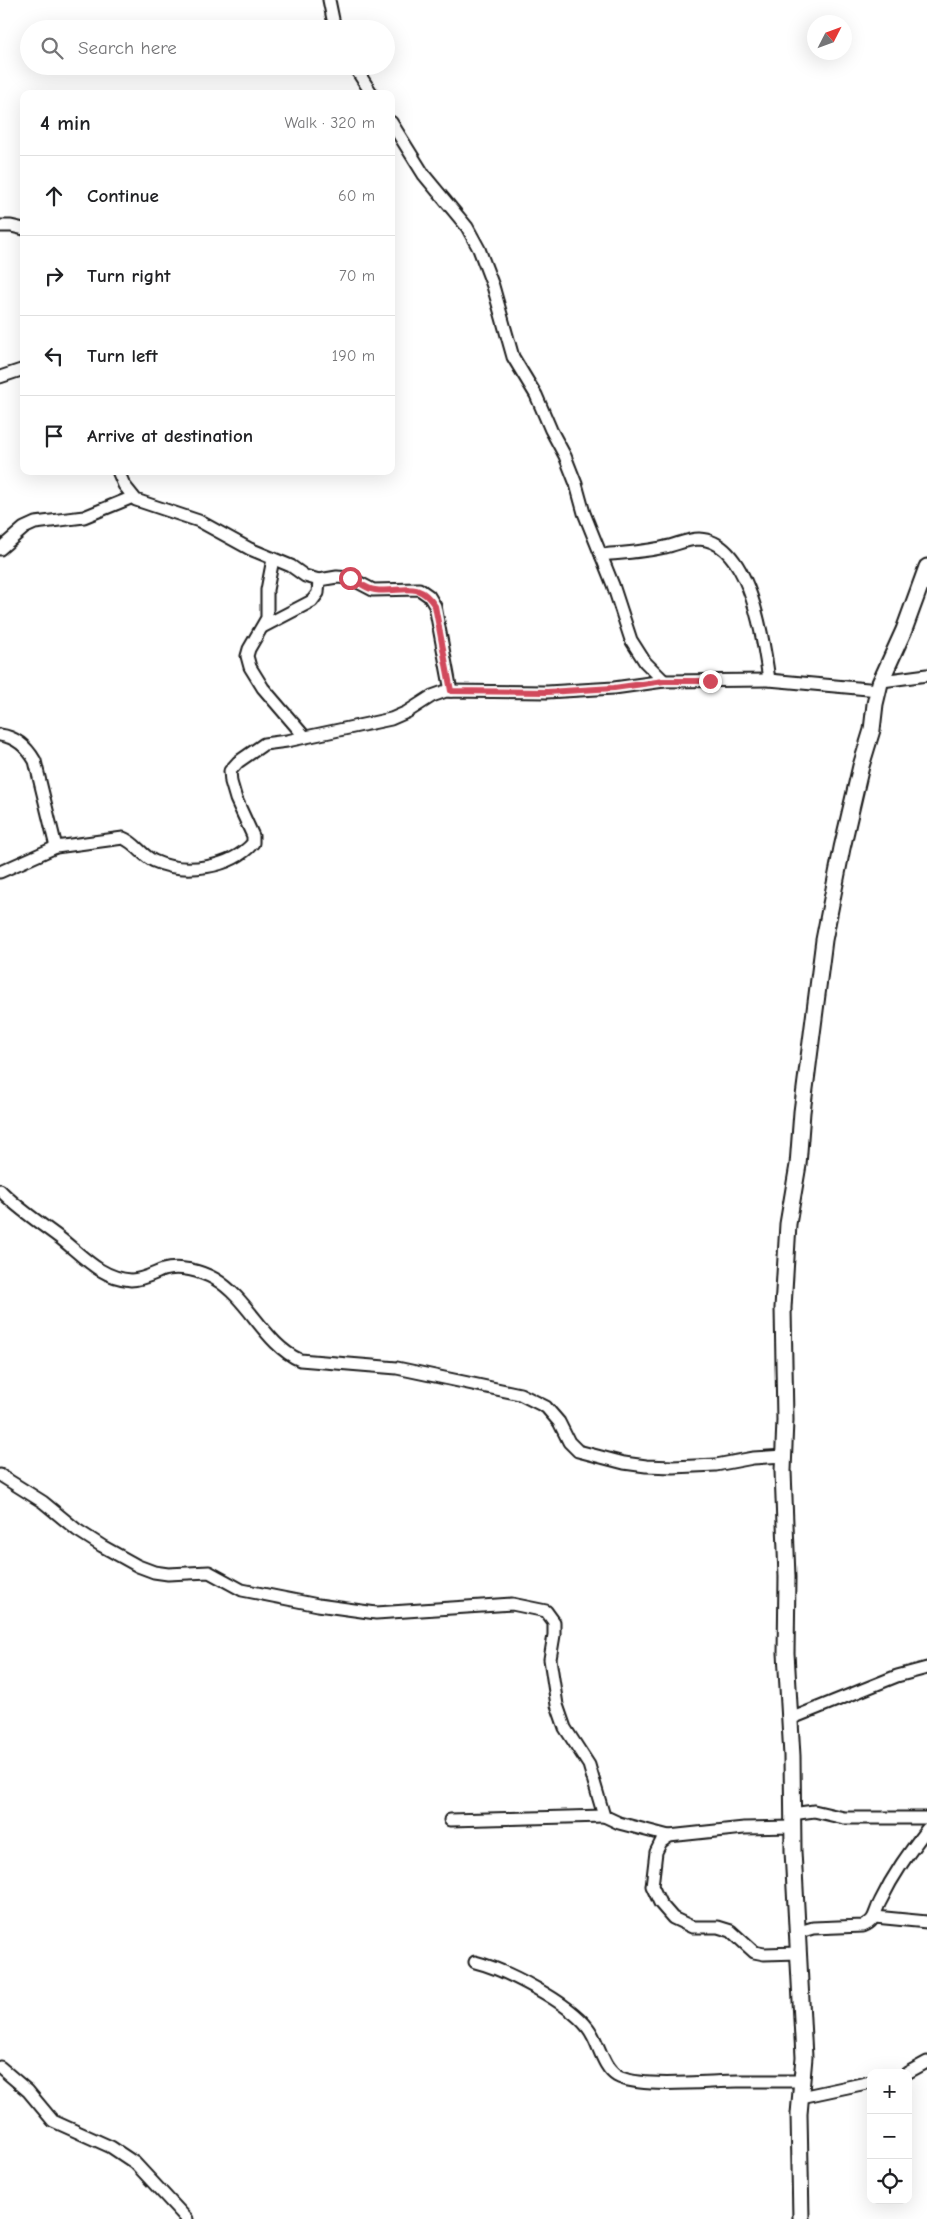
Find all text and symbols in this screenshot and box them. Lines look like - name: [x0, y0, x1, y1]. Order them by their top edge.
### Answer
- north arrow: [807, 15, 852, 60]
- search box: [20, 20, 395, 75]
- icon: search: [38, 34, 66, 62]
- text: Search here: [78, 37, 177, 59]
- text: 4 min: [40, 111, 91, 135]
- text: Walk · 320 m: [284, 114, 375, 132]
- icon: ahead: [40, 182, 68, 210]
- text: Continue: [87, 185, 159, 207]
- text: 60 m: [338, 187, 375, 205]
- icon: right: [40, 262, 68, 290]
- text: Turn right: [87, 265, 171, 287]
- text: 70 m: [339, 267, 375, 285]
- icon: left: [40, 342, 68, 370]
- text: Turn left: [87, 345, 158, 367]
- text: 190 m: [332, 347, 375, 365]
- icon: arrive: [40, 422, 68, 450]
- text: Arrive at destination: [87, 425, 253, 447]
- route start: [339, 567, 362, 590]
- route end: [699, 670, 722, 693]
- map controls: [867, 2069, 912, 2204]
- button: +: [867, 2069, 912, 2114]
- button: −: [867, 2114, 912, 2159]
- button: locate: [867, 2159, 912, 2204]

